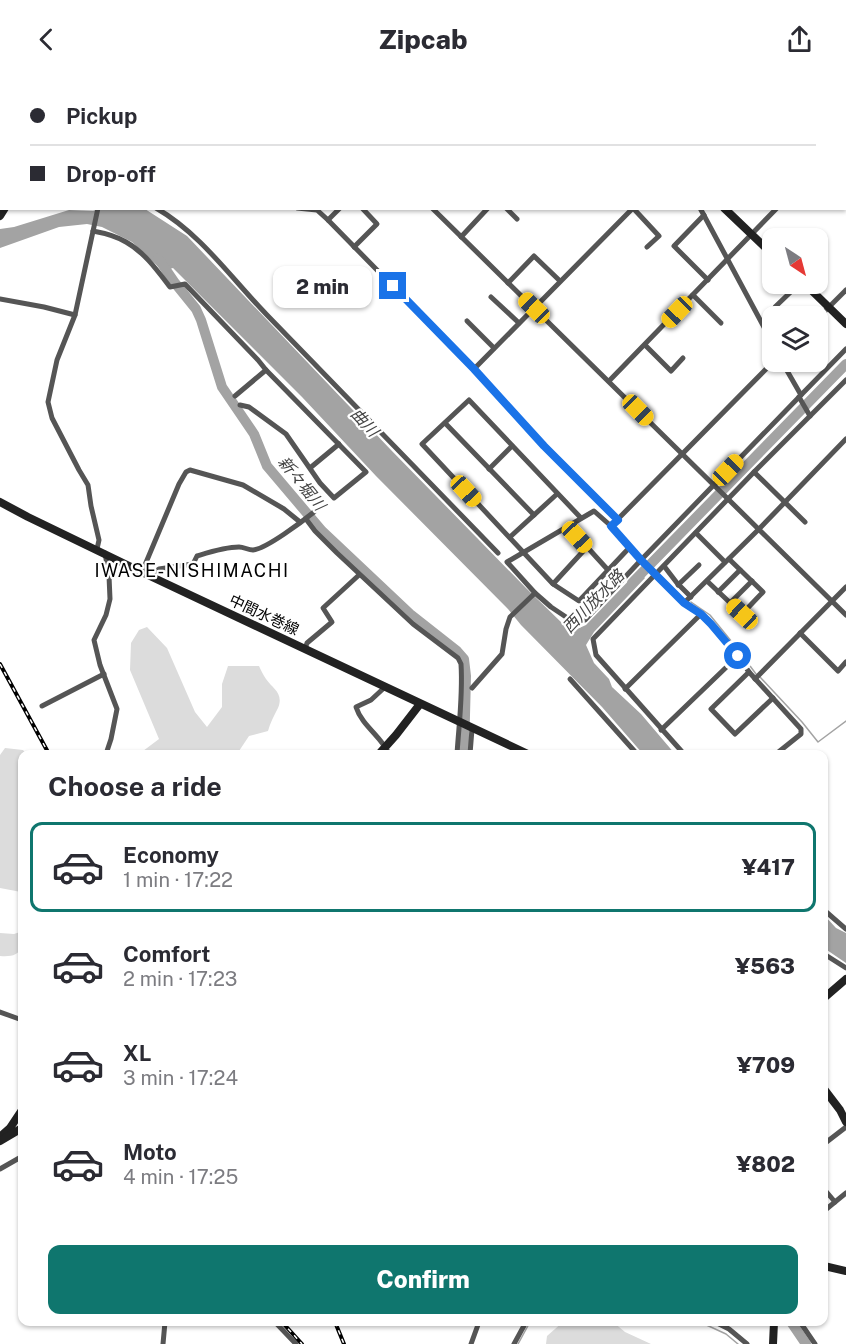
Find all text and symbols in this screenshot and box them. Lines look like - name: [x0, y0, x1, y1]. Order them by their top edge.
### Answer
- icon: back: [30, 23, 63, 56]
- text: Zipcab: [378, 23, 468, 55]
- icon: share: [783, 23, 816, 56]
- text: Pickup: [66, 103, 137, 129]
- text: Drop-off: [66, 161, 156, 187]
- north arrow: [762, 228, 828, 294]
- map controls: [762, 228, 828, 372]
- callout: 2 min: [273, 265, 372, 307]
- route end: [379, 272, 406, 299]
- text: 2 min: [296, 275, 349, 299]
- car: [515, 289, 553, 327]
- car: [658, 293, 696, 331]
- button: layers: [762, 306, 828, 372]
- car: [619, 391, 657, 429]
- water label: 曲川: [347, 404, 384, 442]
- car: [709, 451, 747, 489]
- water label: 新々堀川: [274, 452, 330, 516]
- car: [447, 472, 485, 510]
- car: [558, 518, 596, 556]
- district label: IWASE-NISHIMACHI: [94, 560, 290, 581]
- water label: 西川放水路: [559, 565, 629, 637]
- street label: 中間水巻線: [227, 591, 302, 638]
- car: [723, 595, 761, 633]
- route start: [724, 642, 751, 669]
- text: Choose a ride: [48, 770, 222, 802]
- icon: car: [51, 840, 105, 894]
- text: Economy: [123, 842, 219, 868]
- text: ¥417: [742, 854, 795, 880]
- text: 1 min · 17:22: [123, 868, 233, 892]
- icon: car: [51, 939, 105, 993]
- text: Comfort: [123, 941, 210, 967]
- text: ¥563: [735, 953, 795, 979]
- text: 2 min · 17:23: [123, 967, 237, 991]
- icon: car: [51, 1038, 105, 1092]
- text: XL: [123, 1040, 151, 1066]
- text: ¥709: [737, 1052, 795, 1078]
- text: 3 min · 17:24: [123, 1066, 238, 1090]
- icon: car: [51, 1137, 105, 1191]
- text: Moto: [123, 1139, 177, 1165]
- text: ¥802: [736, 1151, 795, 1177]
- text: 4 min · 17:25: [123, 1165, 238, 1189]
- button: Confirm: [48, 1245, 798, 1314]

